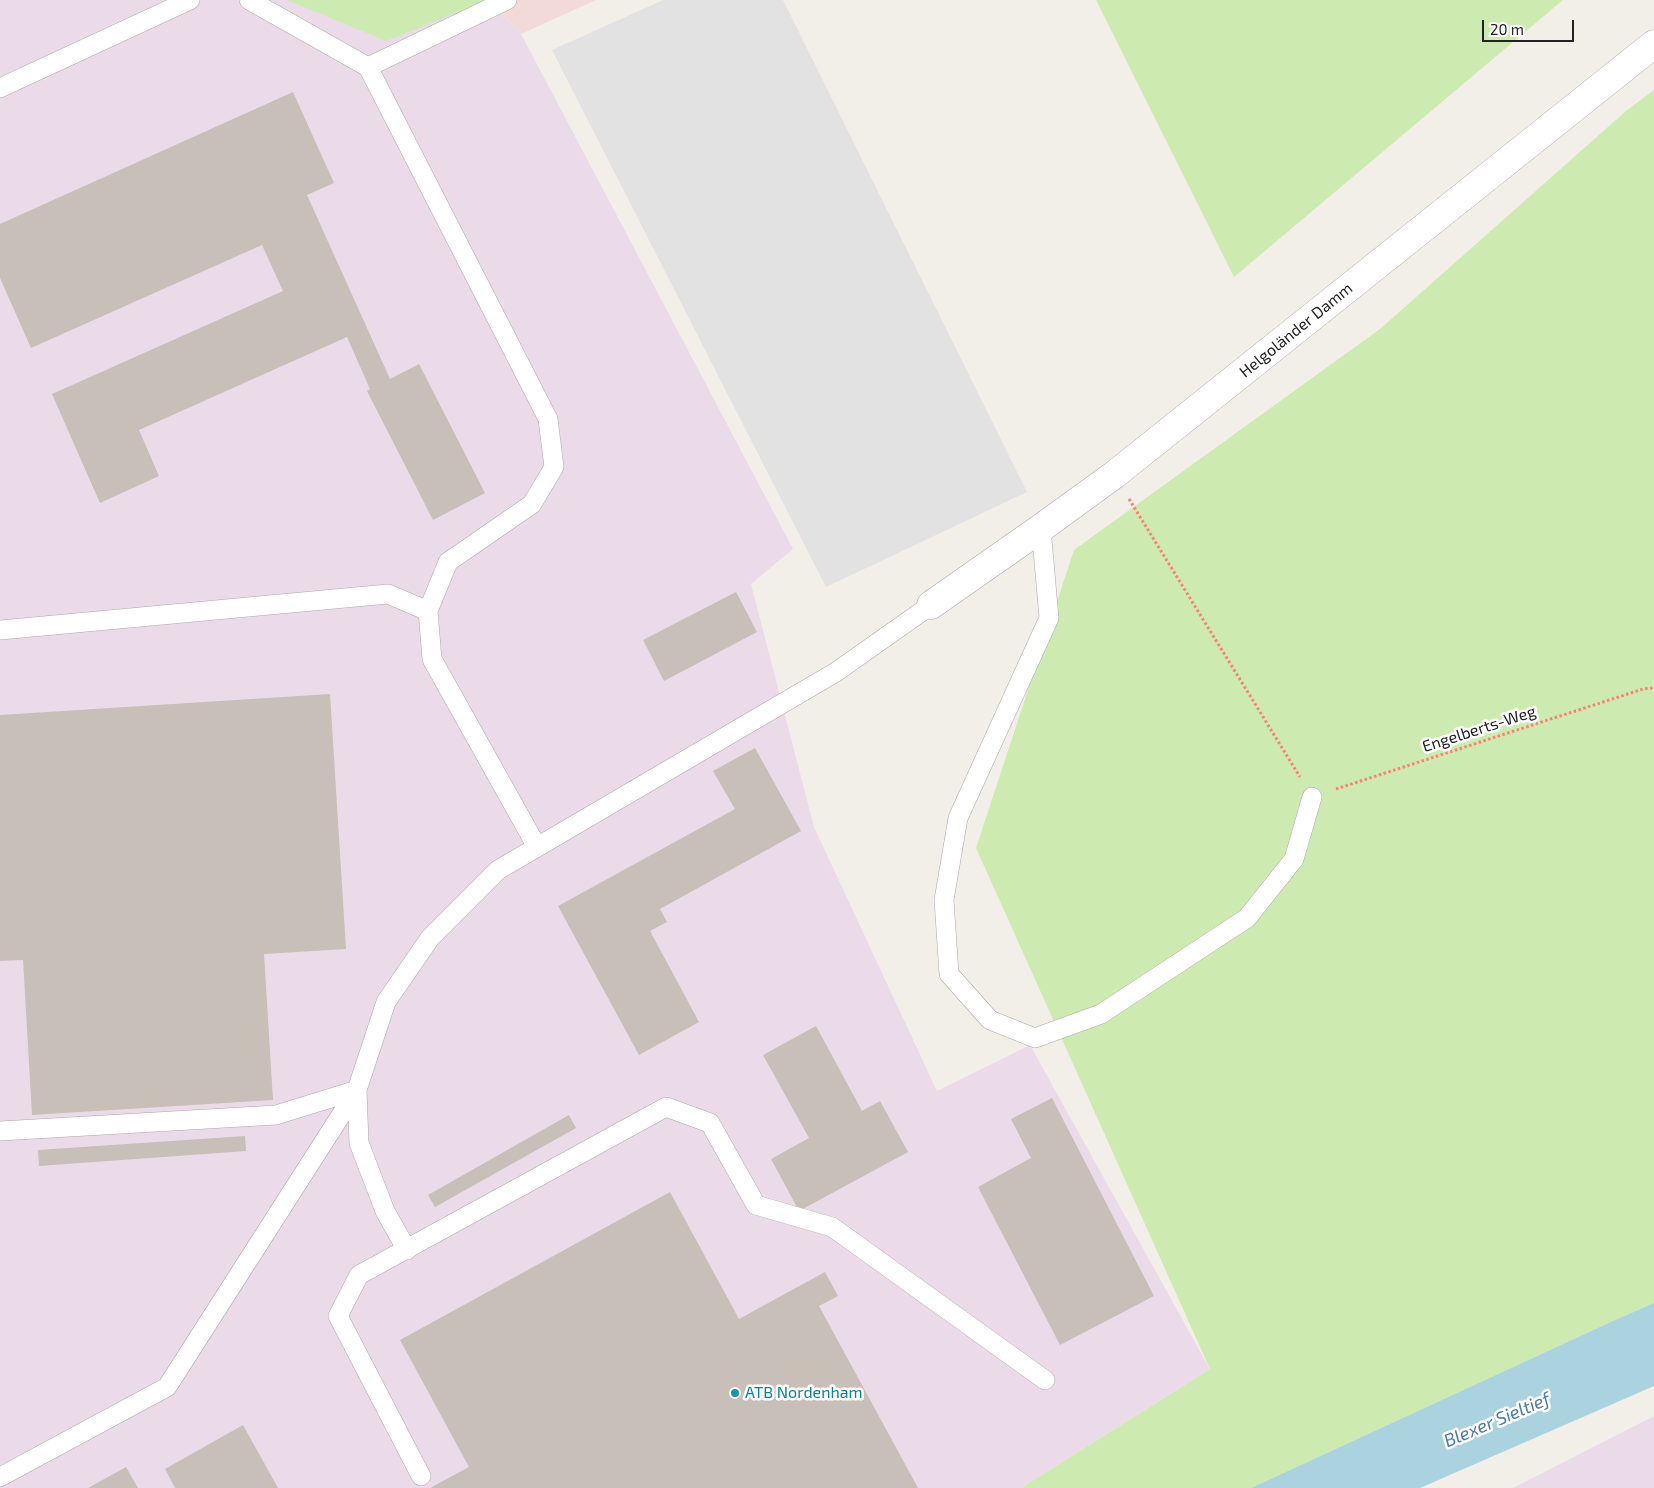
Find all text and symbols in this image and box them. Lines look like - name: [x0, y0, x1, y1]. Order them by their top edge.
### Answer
- scale bar: [1484, 10, 1576, 42]
- text: 20 m: [1490, 20, 1524, 38]
- street label: Helgoländer Damm: [1236, 278, 1356, 382]
- street label: Engelberts-Weg: [1420, 702, 1538, 756]
- place label: ATB Nordenham: [745, 1383, 863, 1403]
- marker: ATB Nordenham: [729, 1387, 741, 1399]
- water label: Blexer Sieltief: [1441, 1388, 1553, 1452]

